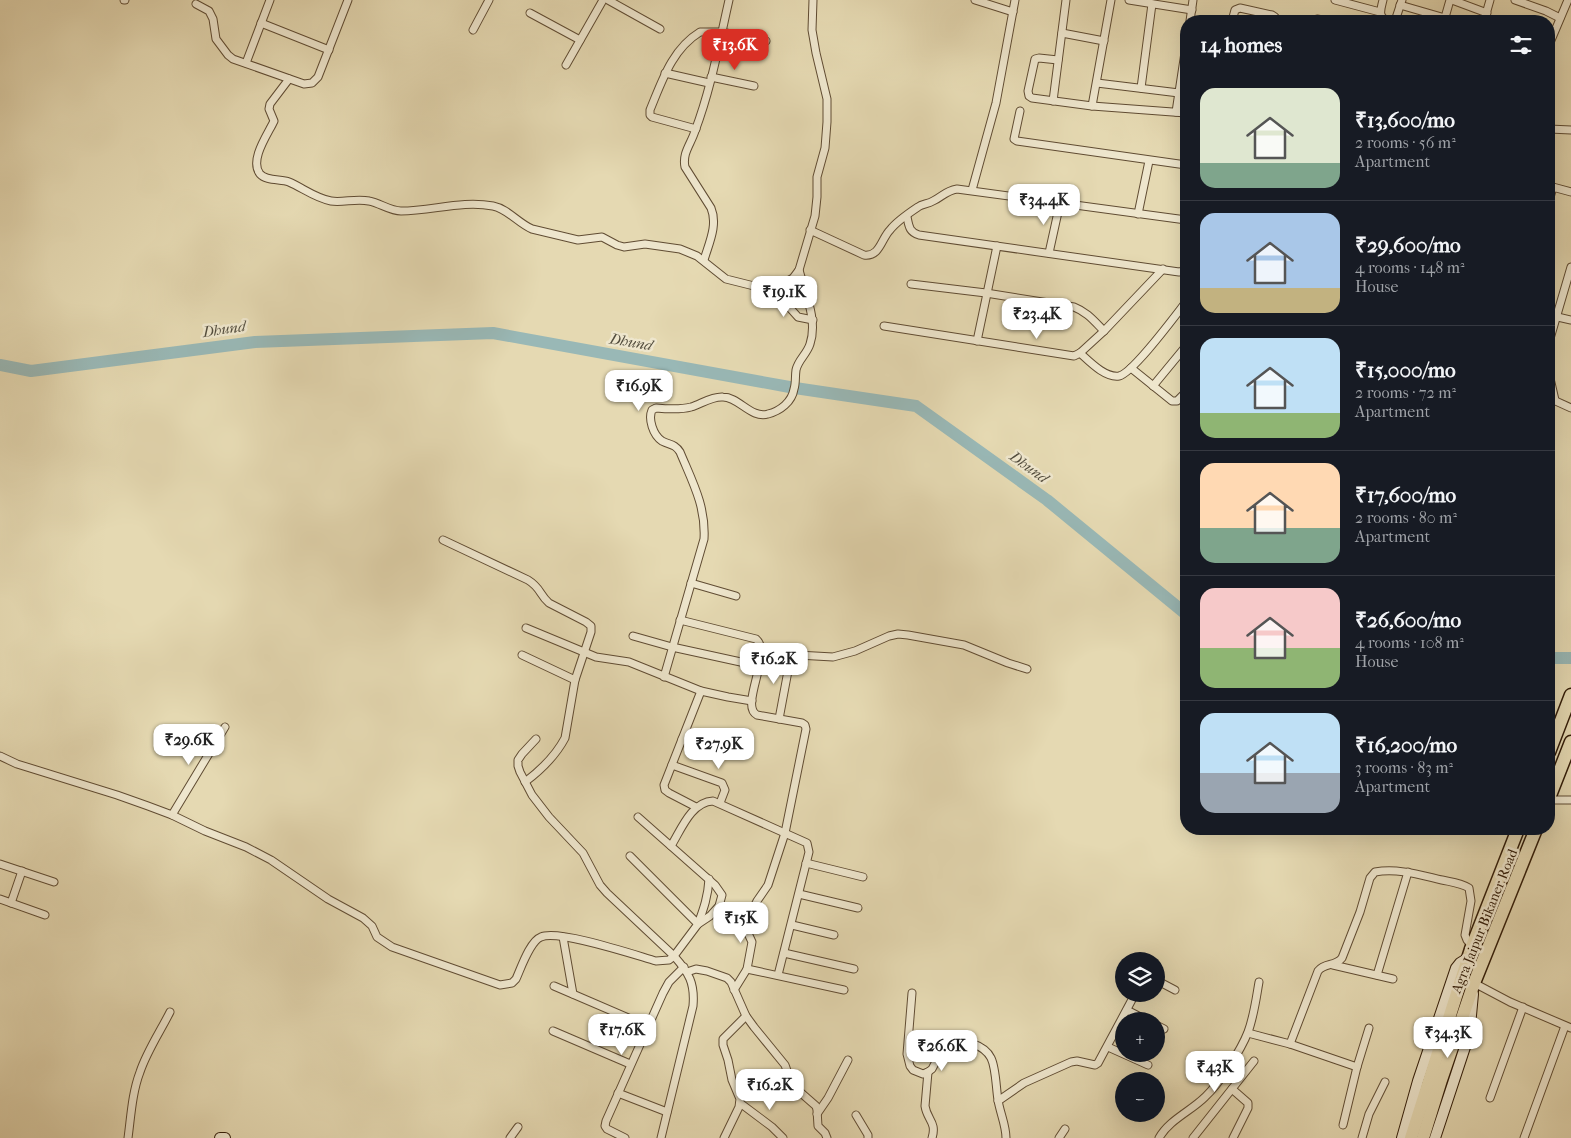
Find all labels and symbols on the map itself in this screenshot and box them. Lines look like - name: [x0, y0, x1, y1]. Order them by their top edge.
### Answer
- pin: ₹13.6K: [694, 28, 776, 71]
- pin: ₹34.4K: [1003, 184, 1085, 226]
- pin: ₹19.1K: [743, 276, 825, 318]
- pin: ₹23.4K: [996, 298, 1078, 340]
- water label: Dhund: [201, 317, 249, 341]
- water label: Dhund: [607, 329, 656, 355]
- pin: ₹16.9K: [598, 370, 680, 412]
- water label: Dhund: [1006, 447, 1054, 488]
- pin: ₹16.2K: [733, 642, 815, 685]
- pin: ₹29.6K: [148, 724, 230, 766]
- pin: ₹27.9K: [678, 728, 760, 770]
- street label: Agra Jaipur Bikaner Road: [1447, 846, 1521, 997]
- pin: ₹15K: [711, 902, 771, 944]
- pin: ₹17.6K: [581, 1014, 663, 1056]
- pin: ₹34.3K: [1407, 1016, 1489, 1059]
- pin: ₹26.6K: [901, 1030, 983, 1072]
- pin: ₹43K: [1185, 1050, 1245, 1093]
- pin: ₹16.2K: [729, 1068, 811, 1111]

